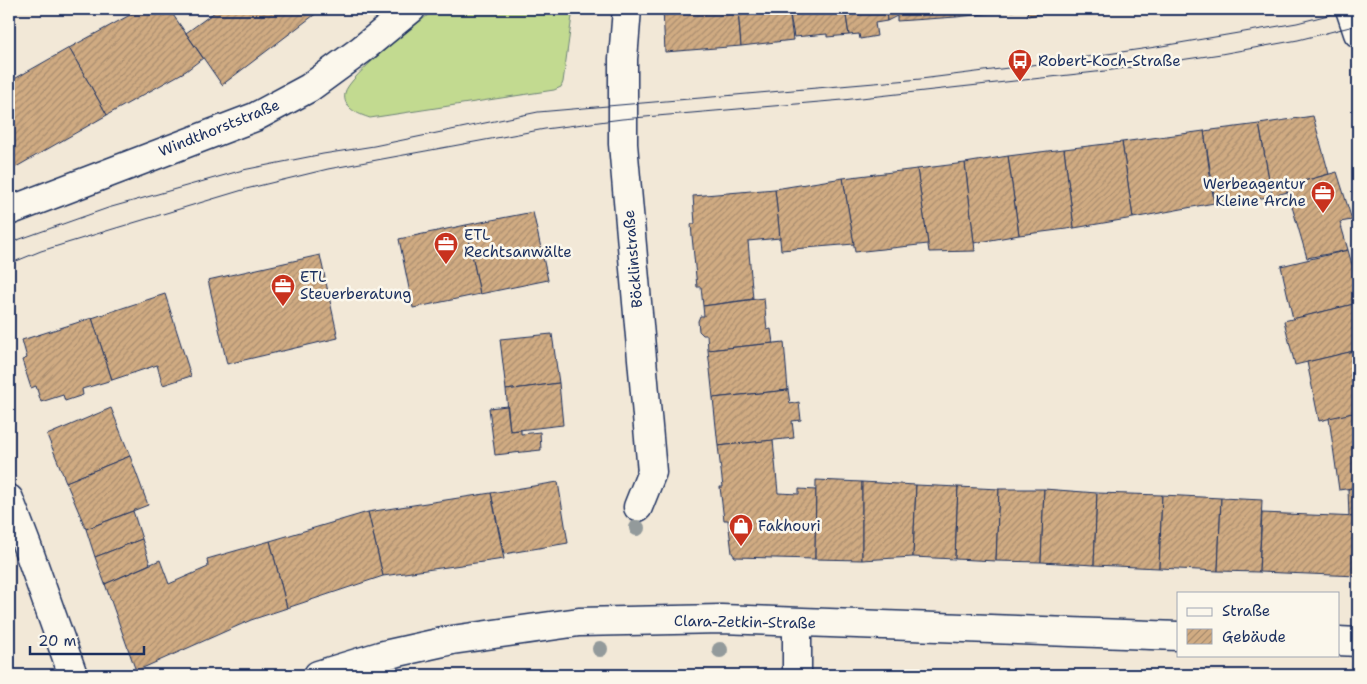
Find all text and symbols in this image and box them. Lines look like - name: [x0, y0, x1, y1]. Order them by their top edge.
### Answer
- bus stop icon: Robert-Koch-Straße: [1007, 48, 1033, 82]
- place label: Robert-Koch-Straße: [1038, 51, 1181, 71]
- street label: Windthorststraße: [156, 95, 282, 161]
- place label: Werbeagentur Kleine Arche: [1203, 174, 1306, 211]
- office icon: Werbeagentur Kleine Arche: [1310, 180, 1336, 214]
- street label: Böcklinstraße: [619, 209, 647, 309]
- place label: ETL Rechtsanwälte: [464, 225, 572, 262]
- office icon: ETL Rechtsanwälte: [433, 231, 459, 265]
- place label: ETL Steuerberatung: [300, 267, 411, 304]
- office icon: ETL Steuerberatung: [270, 273, 296, 307]
- shop icon: Fakhouri: [728, 513, 754, 547]
- place label: Fakhouri: [758, 516, 821, 536]
- legend: [1177, 592, 1340, 656]
- text: Straße: [1222, 601, 1270, 621]
- street label: Clara-Zetkin-Straße: [674, 611, 816, 633]
- scale bar: [30, 624, 144, 656]
- text: Gebäude: [1222, 627, 1286, 647]
- text: 20 m: [38, 631, 77, 651]

